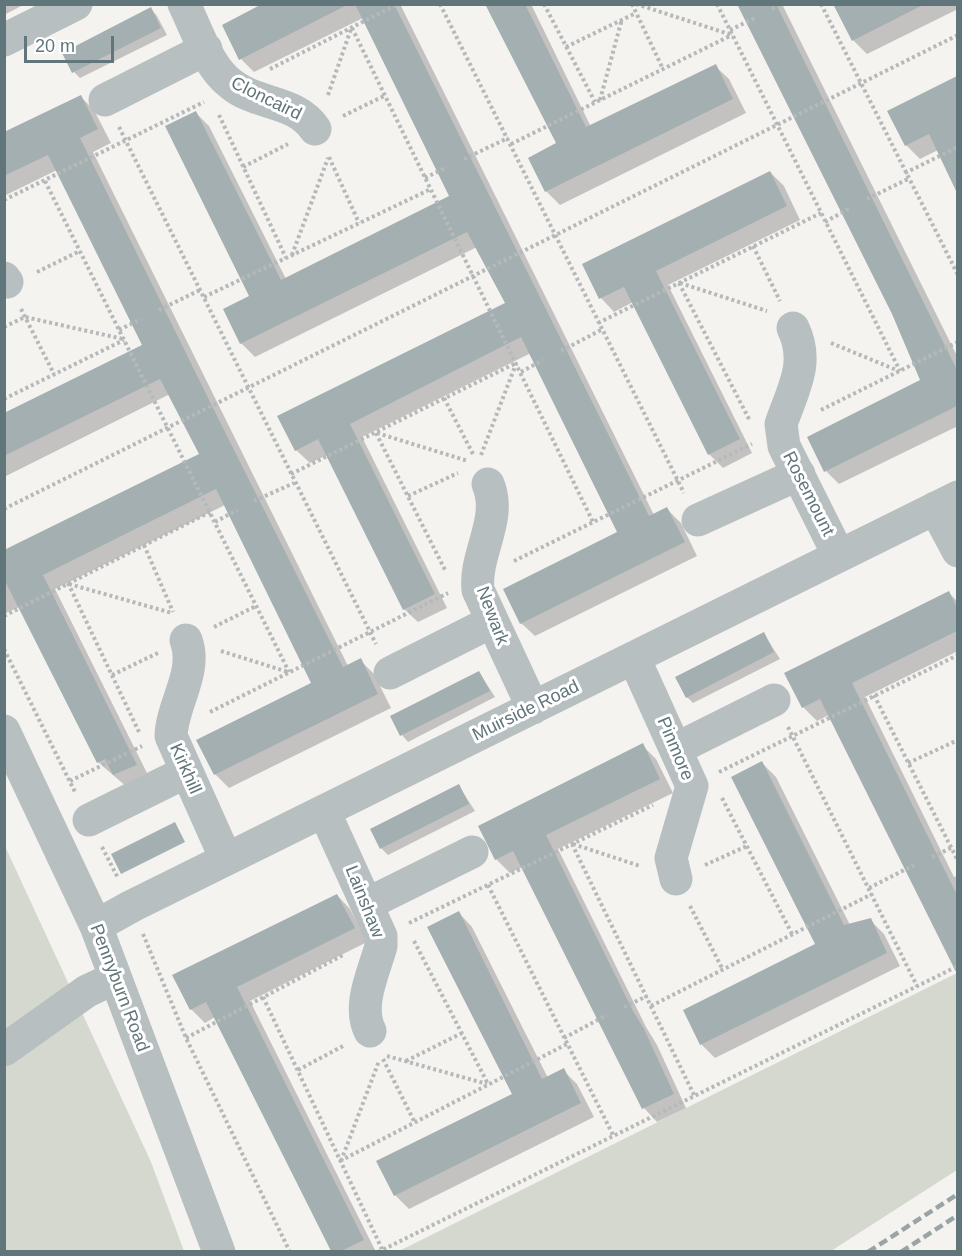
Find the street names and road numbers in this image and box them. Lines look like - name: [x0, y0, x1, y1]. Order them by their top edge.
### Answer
- street label: Cloncaird: [227, 73, 305, 125]
- street label: Rosemount: [777, 448, 839, 540]
- street label: Newark: [471, 584, 513, 648]
- street label: Muirside Road: [469, 676, 583, 746]
- street label: Pinmore: [652, 714, 698, 784]
- street label: Kirkhill: [164, 740, 206, 798]
- street label: Lainshaw: [340, 863, 388, 941]
- street label: Pennyburn Road: [85, 921, 153, 1055]

